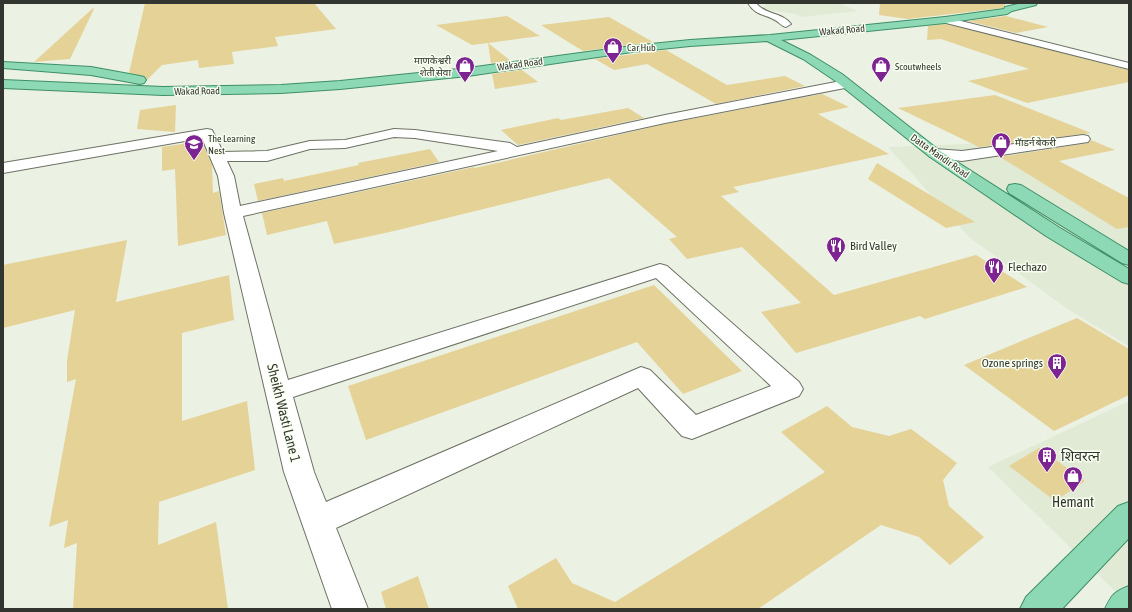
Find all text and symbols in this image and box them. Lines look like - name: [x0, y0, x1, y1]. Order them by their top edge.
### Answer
- street label: Wakad Road: [819, 23, 866, 37]
- shop icon: Car Hub: [602, 36, 624, 64]
- place label: Car Hub: [627, 42, 656, 53]
- place label: माणकेश्वरी शेती सेवा: [414, 55, 451, 78]
- shop icon: माणकेश्वरी शेती सेवा: [454, 55, 476, 83]
- street label: Wakad Road: [497, 55, 544, 73]
- shop icon: Scoutwheels: [870, 55, 892, 83]
- place label: Scoutwheels: [895, 61, 942, 72]
- street label: Wakad Road: [174, 85, 220, 97]
- shop icon: मॅाडर्न बेकरी: [990, 131, 1012, 159]
- street label: Datta Mandir Road: [909, 132, 971, 180]
- school or university icon: The Learning Nest: [183, 133, 205, 161]
- place label: The Learning Nest: [208, 133, 256, 156]
- place label: मॅाडर्न बेकरी: [1015, 137, 1056, 148]
- restaurant icon: Bird Valley: [825, 235, 847, 263]
- place label: Bird Valley: [850, 239, 897, 253]
- restaurant icon: Flechazo: [983, 256, 1005, 284]
- place label: Flechazo: [1008, 260, 1047, 274]
- building icon: Ozone springs: [1046, 352, 1068, 380]
- place label: Ozone springs: [982, 356, 1043, 370]
- street label: Sheikh Wasti Lane 1: [264, 362, 304, 464]
- building icon: शिवरत्न: [1036, 445, 1058, 473]
- place label: शिवरत्न: [1061, 448, 1100, 464]
- shop icon: Hemant: [1062, 465, 1084, 493]
- place label: Hemant: [1052, 494, 1094, 510]

